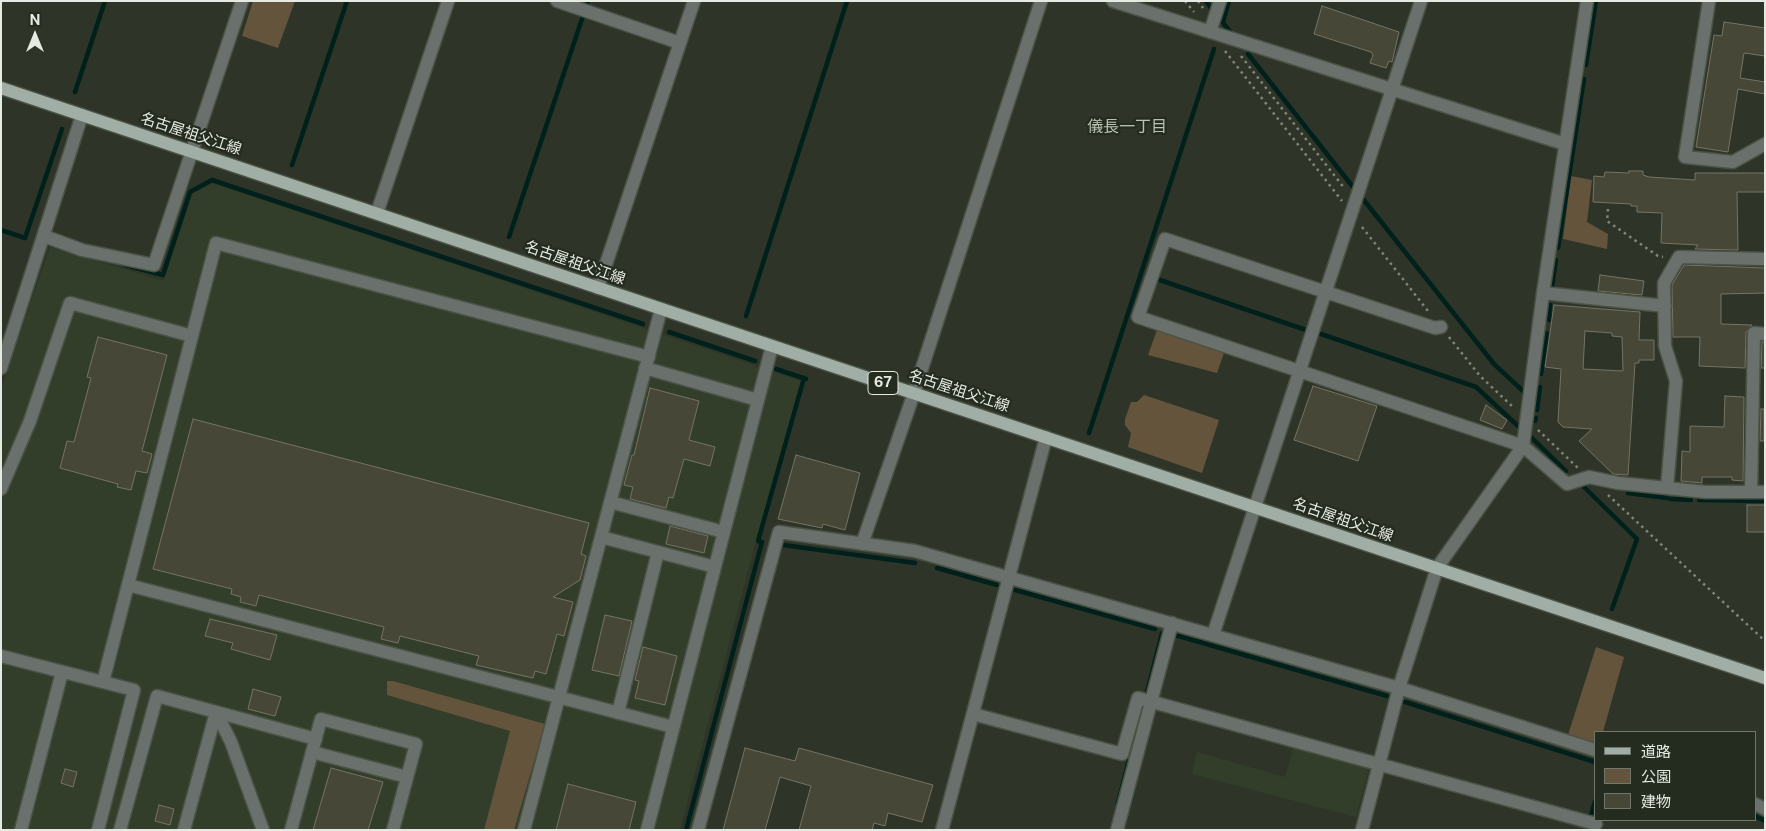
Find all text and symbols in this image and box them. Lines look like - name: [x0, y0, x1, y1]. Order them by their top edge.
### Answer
- north arrow: [10, 10, 60, 60]
- text: N: [30, 12, 40, 28]
- street label: 名古屋祖父江線: [138, 109, 244, 159]
- district label: 儀長一丁目: [1087, 117, 1167, 137]
- street label: 名古屋祖父江線: [522, 237, 628, 289]
- street label: 名古屋祖父江線: [906, 366, 1012, 416]
- road number: 67: [868, 372, 898, 394]
- street label: 名古屋祖父江線: [1290, 494, 1396, 546]
- legend: [1594, 731, 1756, 821]
- text: 道路: [1641, 743, 1671, 760]
- text: 公園: [1641, 768, 1671, 785]
- text: 建物: [1641, 793, 1671, 810]

